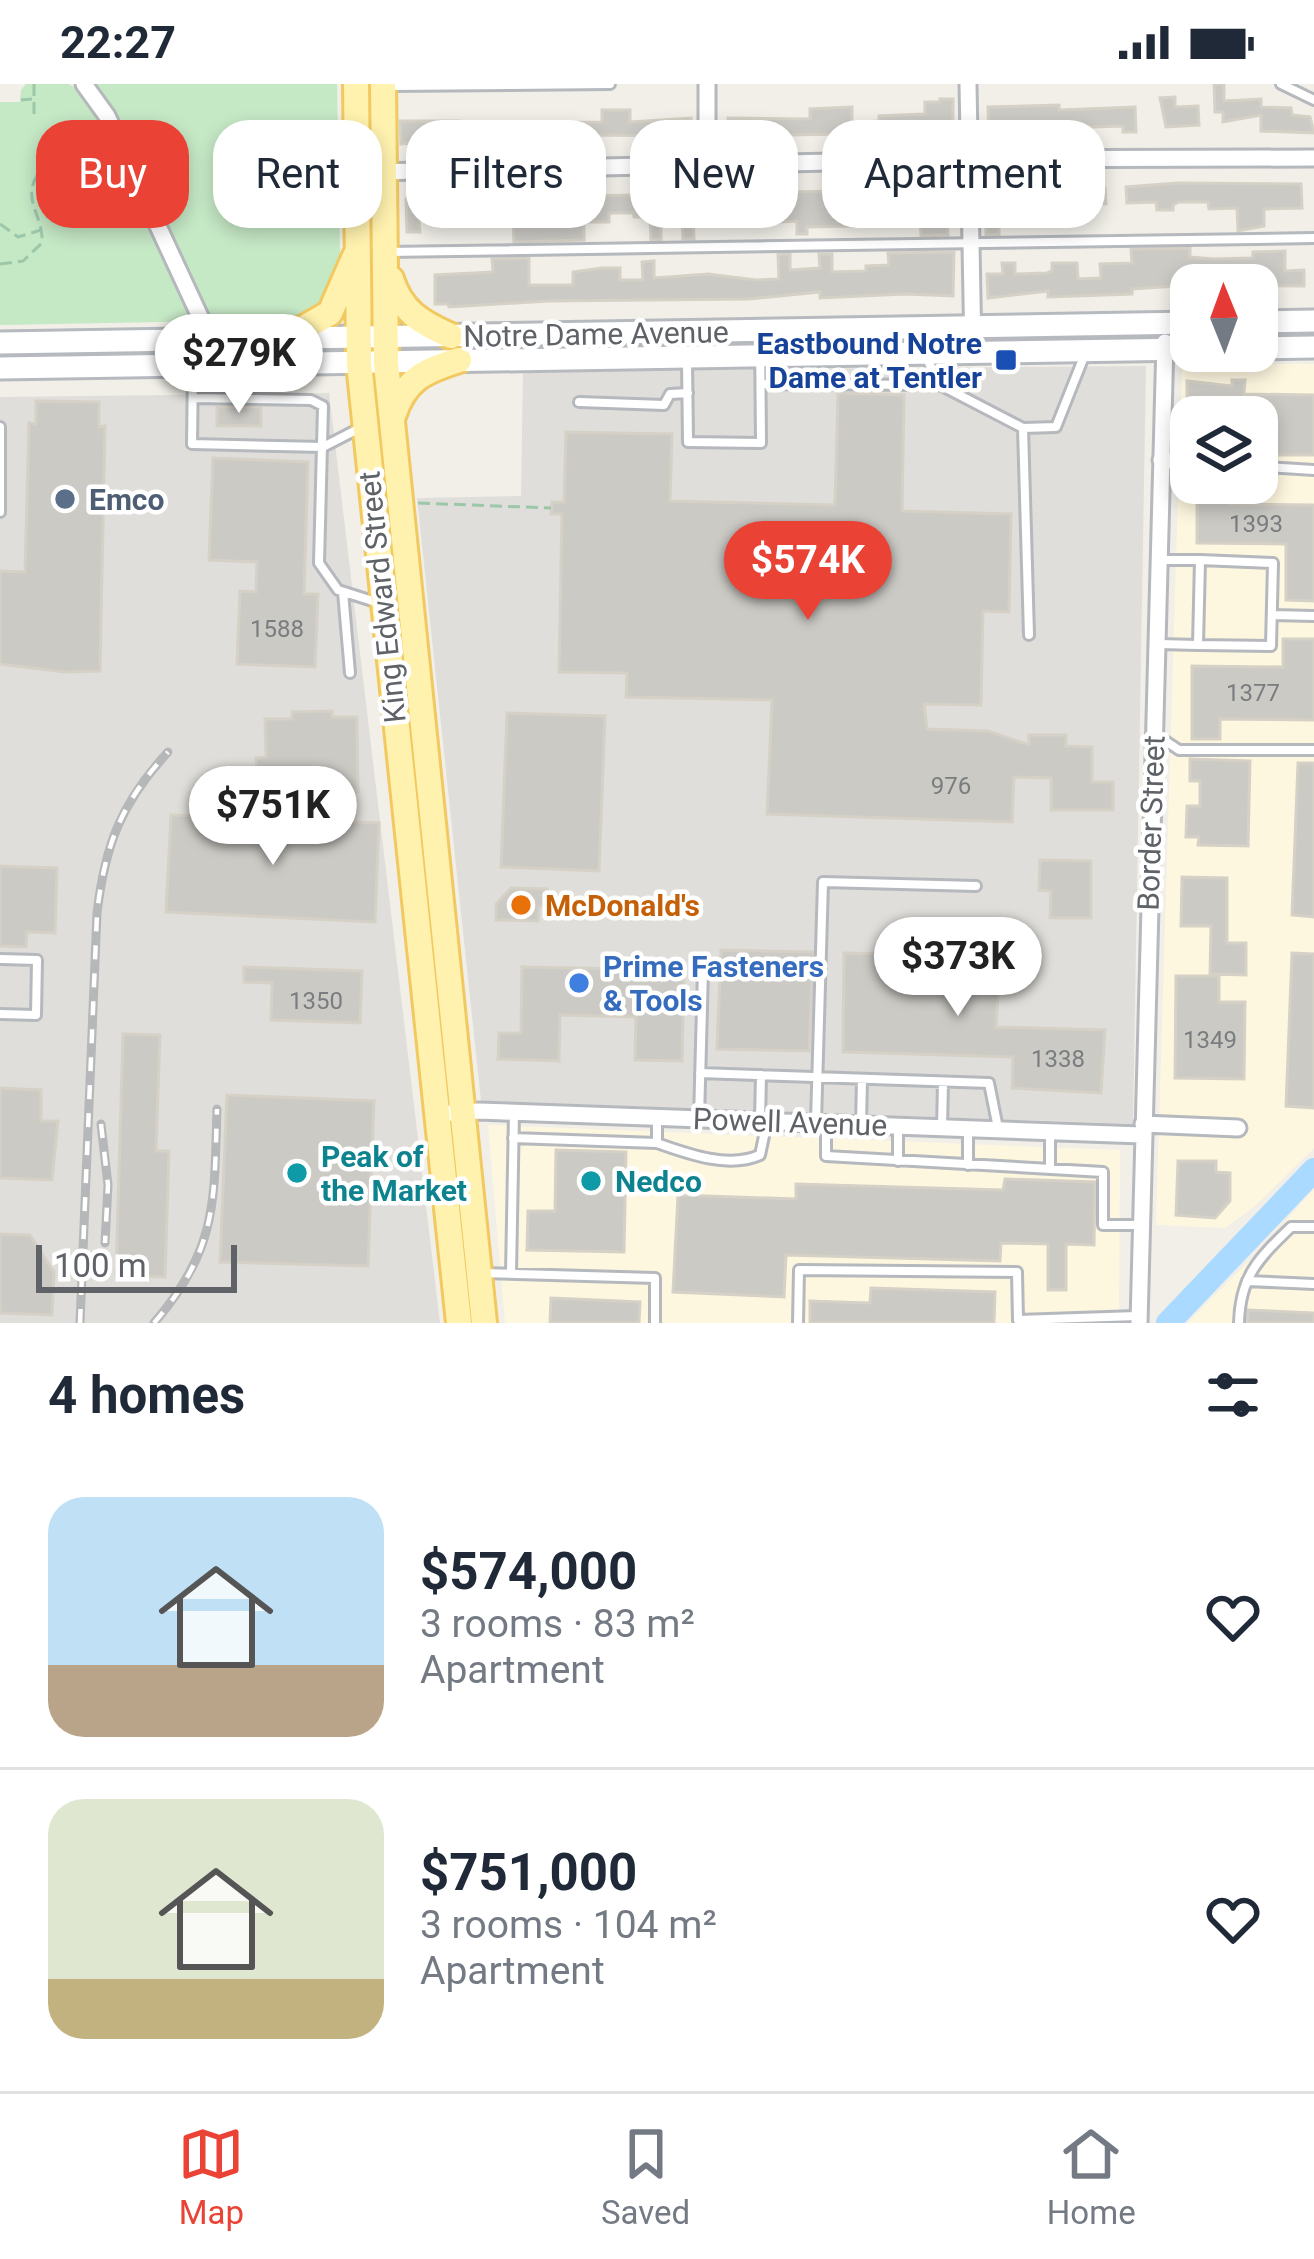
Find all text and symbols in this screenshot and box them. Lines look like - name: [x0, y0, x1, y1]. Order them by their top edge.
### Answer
- text: 22:27: [60, 16, 176, 69]
- chip: Buy: [36, 120, 189, 228]
- chip: Rent: [213, 120, 382, 228]
- chip: Filters: [406, 120, 606, 228]
- chip: New: [630, 120, 798, 228]
- chip: Apartment: [822, 120, 1105, 228]
- north arrow: [1170, 264, 1278, 372]
- map controls: [1170, 264, 1278, 504]
- pin: $279K: [155, 314, 323, 416]
- street label: Notre Dame Avenue: [463, 314, 729, 354]
- place label: Eastbound Notre Dame at Tentler: [757, 326, 982, 395]
- text: $279K: [182, 330, 296, 376]
- marker: Eastbound Notre Dame at Tentler: [993, 347, 1019, 373]
- button: layers: [1170, 396, 1278, 504]
- street label: King Edward Street: [351, 469, 413, 725]
- place label: Emco: [89, 482, 164, 517]
- marker: Emco: [52, 486, 78, 512]
- house number: 1393: [1229, 510, 1283, 538]
- pin: $574K: [724, 521, 892, 623]
- text: $574K: [751, 537, 865, 583]
- house number: 1588: [250, 615, 304, 643]
- house number: 1377: [1226, 679, 1280, 707]
- street label: Border Street: [1130, 735, 1172, 911]
- pin: $751K: [189, 766, 357, 868]
- house number: 976: [931, 772, 971, 800]
- text: $751K: [216, 782, 330, 828]
- place label: McDonald's: [545, 888, 700, 923]
- marker: McDonald's: [508, 892, 534, 918]
- pin: $373K: [874, 917, 1042, 1019]
- text: $373K: [901, 933, 1015, 979]
- place label: Prime Fasteners & Tools: [603, 949, 824, 1018]
- marker: Prime Fasteners & Tools: [566, 970, 592, 996]
- house number: 1350: [289, 987, 343, 1015]
- house number: 1349: [1183, 1026, 1237, 1054]
- house number: 1338: [1031, 1045, 1085, 1073]
- street label: Powell Avenue: [692, 1101, 888, 1143]
- place label: Peak of the Market: [321, 1139, 467, 1208]
- marker: Peak of the Market: [284, 1160, 310, 1186]
- place label: Nedco: [615, 1164, 702, 1199]
- marker: Nedco: [578, 1168, 604, 1194]
- scale bar: [36, 1239, 237, 1292]
- text: 100 m: [54, 1246, 147, 1285]
- icon: filters: [1200, 1362, 1266, 1428]
- text: 4 homes: [48, 1366, 245, 1425]
- text: $574,000: [420, 1542, 637, 1601]
- icon: home: [144, 1545, 288, 1689]
- icon: heart: [1200, 1584, 1266, 1650]
- text: 3 rooms · 83 m²: [420, 1601, 695, 1647]
- text: Apartment: [420, 1647, 605, 1693]
- text: $751,000: [420, 1843, 637, 1902]
- icon: home: [144, 1847, 288, 1991]
- icon: heart: [1200, 1886, 1266, 1952]
- text: 3 rooms · 104 m²: [420, 1902, 717, 1948]
- text: Apartment: [420, 1948, 605, 1994]
- tab: Map: [178, 2121, 244, 2232]
- tab: Saved: [601, 2121, 690, 2232]
- tab: Home: [1047, 2121, 1136, 2232]

